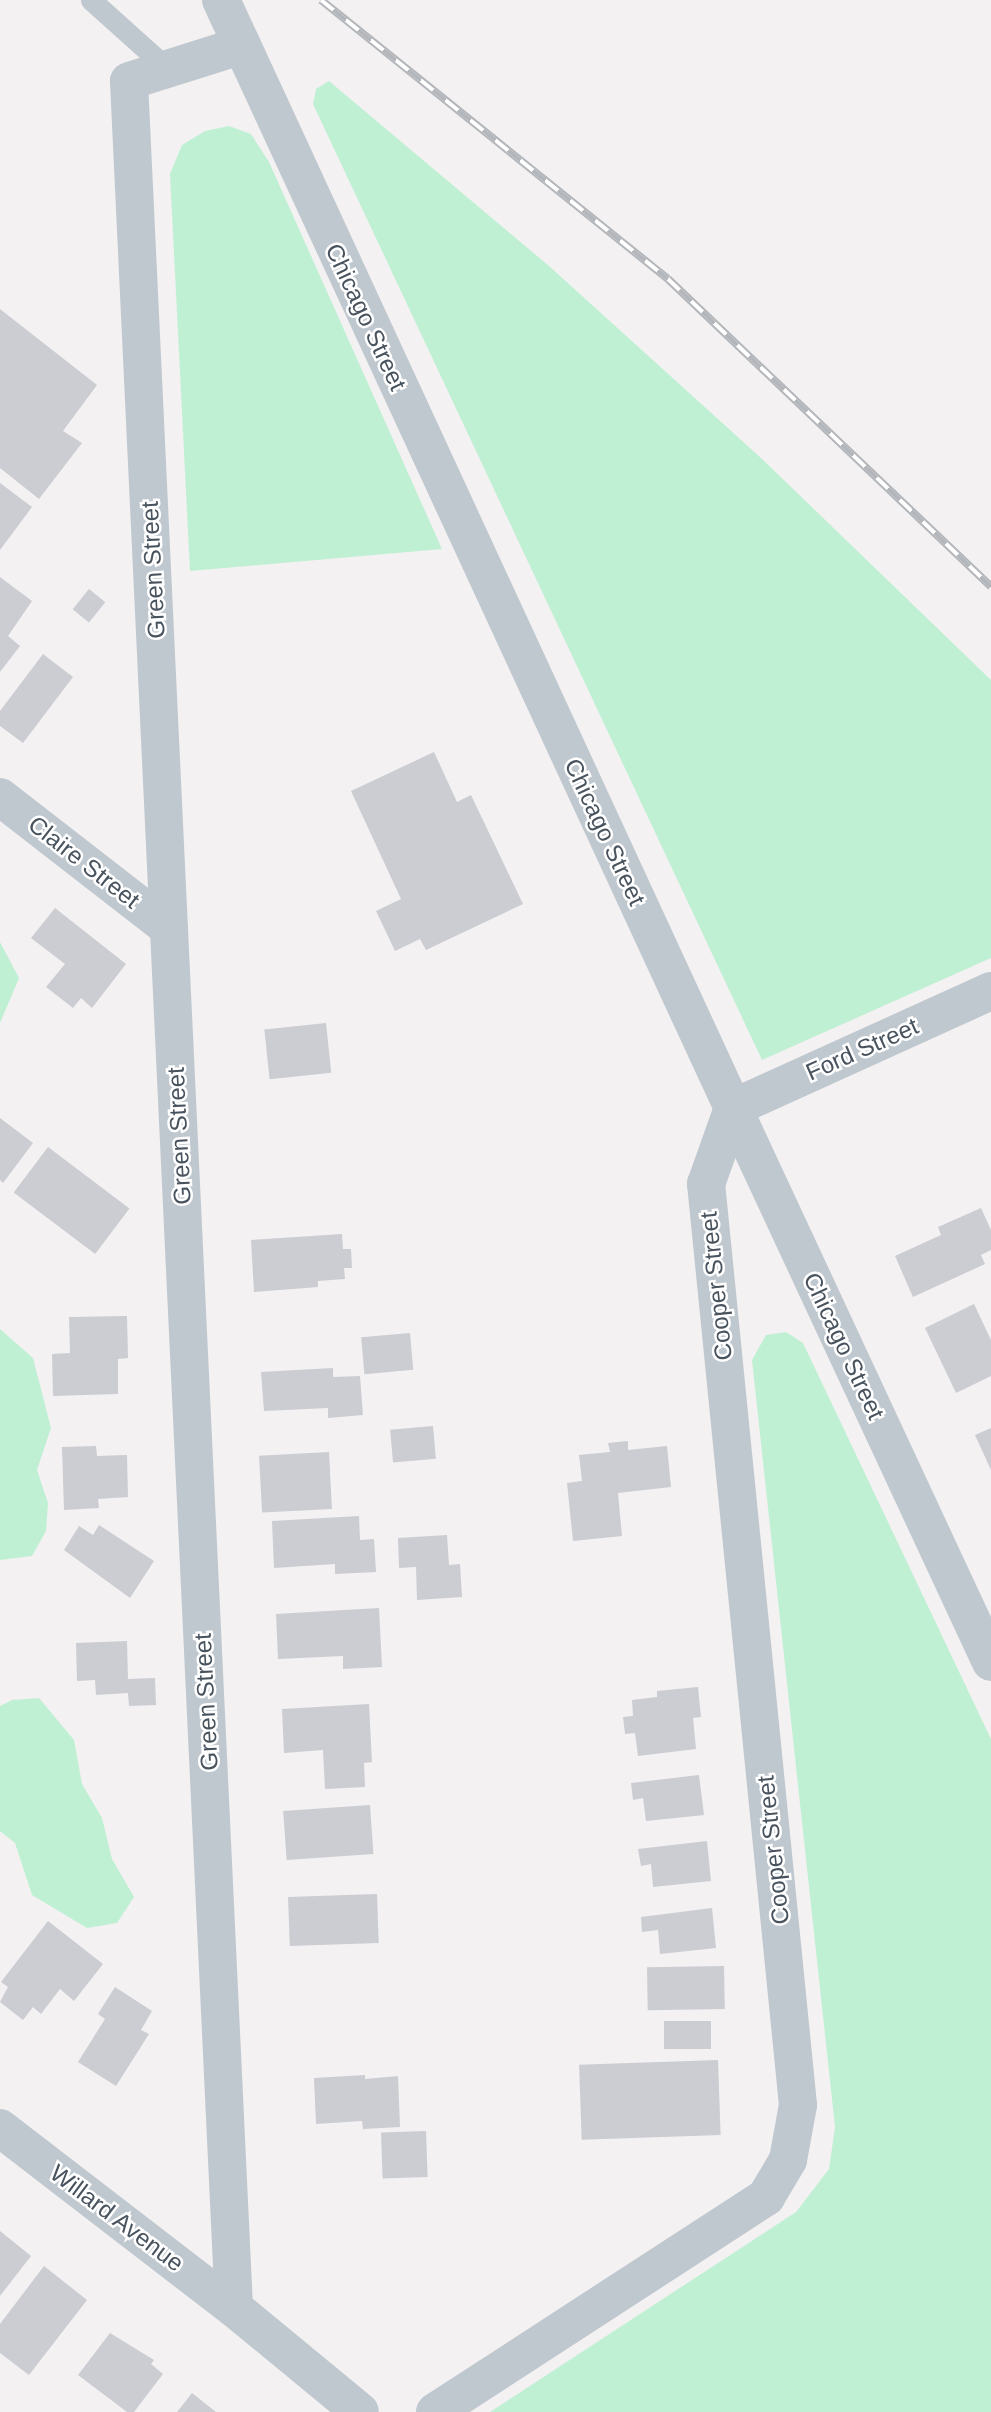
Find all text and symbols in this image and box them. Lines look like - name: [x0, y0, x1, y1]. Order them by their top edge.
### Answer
- street label: Chicago Street: [319, 239, 413, 395]
- street label: Green Street: [135, 501, 171, 639]
- street label: Chicago Street: [558, 754, 652, 910]
- street label: Claire Street: [23, 810, 145, 914]
- street label: Ford Street: [801, 1011, 923, 1087]
- street label: Green Street: [161, 1067, 197, 1205]
- street label: Cooper Street: [694, 1210, 738, 1362]
- street label: Chicago Street: [797, 1268, 891, 1424]
- street label: Green Street: [188, 1633, 224, 1771]
- street label: Cooper Street: [751, 1774, 795, 1926]
- street label: Willard Avenue: [44, 2158, 190, 2278]

